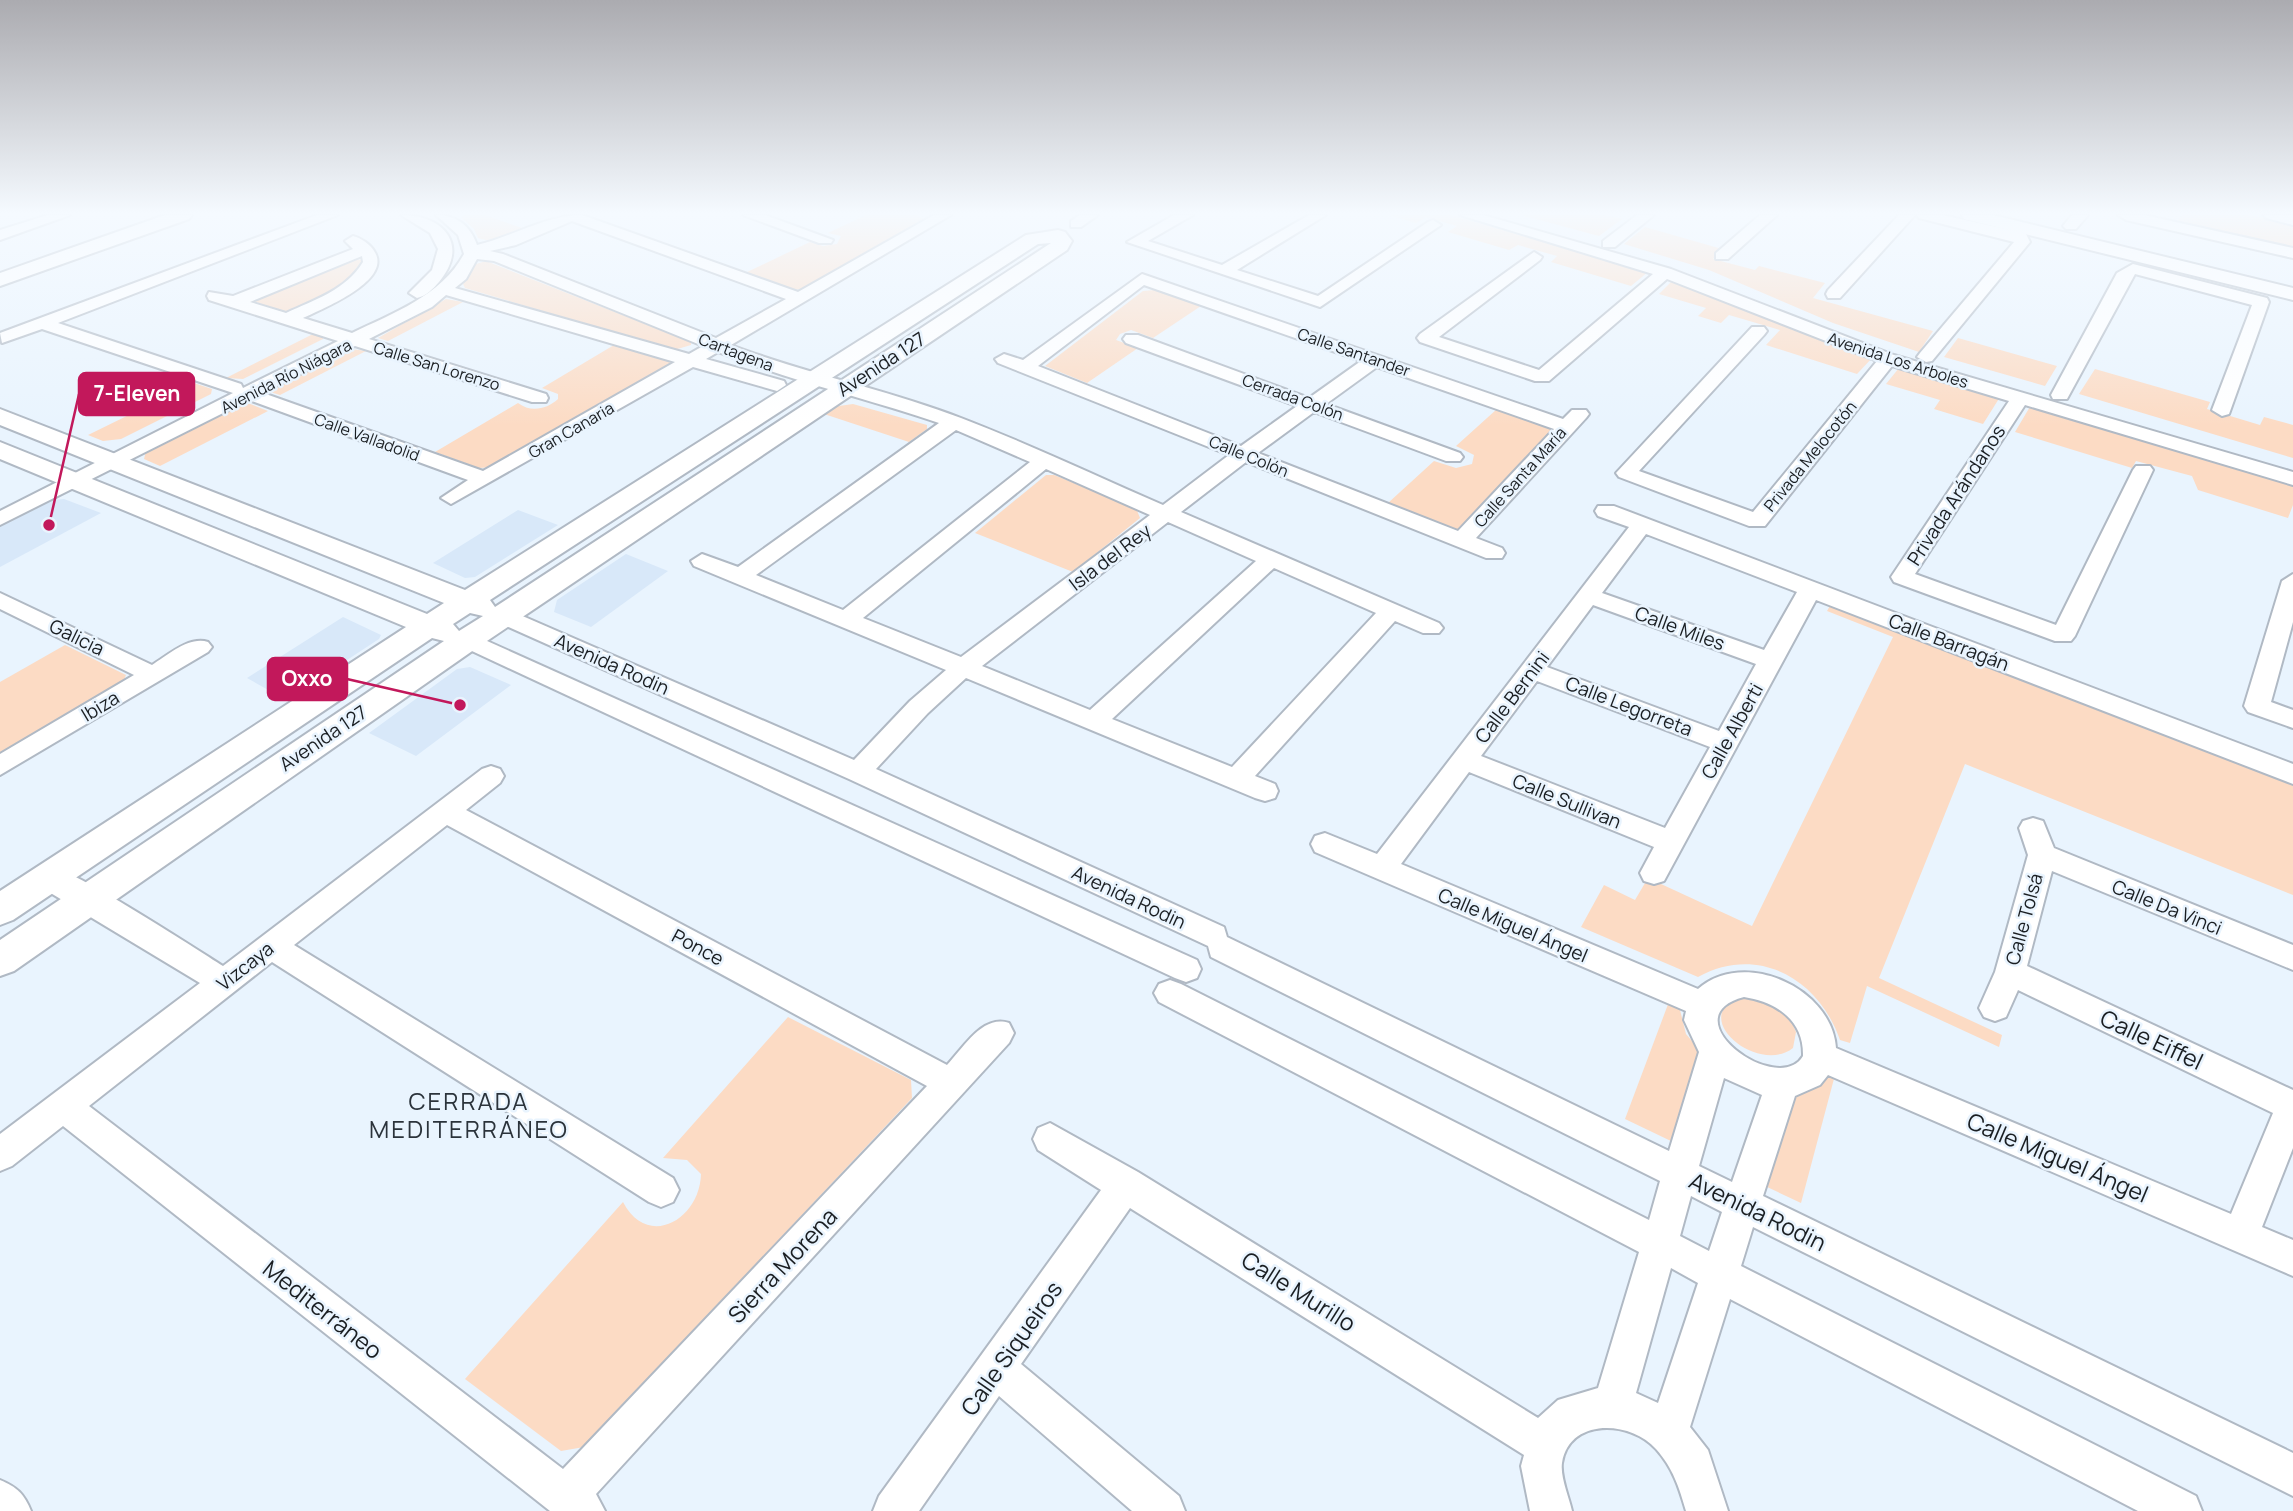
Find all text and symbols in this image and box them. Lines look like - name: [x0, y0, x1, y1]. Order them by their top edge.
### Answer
- street label: Calle Santander: [1295, 322, 1414, 382]
- street label: Avenida 127: [832, 326, 930, 402]
- street label: Avenida Los Arboles: [1825, 327, 1971, 393]
- street label: Cartagena: [695, 328, 777, 376]
- street label: Avenida Río Niágara: [217, 334, 355, 418]
- street label: Calle San Lorenzo: [371, 336, 503, 396]
- street label: Cerrada Colón: [1239, 369, 1347, 425]
- callout: 7-Eleven: [79, 373, 194, 415]
- text: 7-Eleven: [93, 379, 181, 407]
- street label: Privada Melocotón: [1759, 396, 1861, 516]
- street label: Gran Canaria: [524, 397, 618, 463]
- street label: Calle Valladolid: [311, 408, 423, 466]
- street label: Privada Arándanos: [1901, 420, 2011, 570]
- street label: Calle Santa María: [1469, 422, 1571, 532]
- street label: Calle Colón: [1206, 430, 1292, 482]
- street label: Isla del Rey: [1064, 518, 1156, 596]
- street label: Calle Miles: [1631, 600, 1729, 656]
- street label: Calle Barragán: [1885, 607, 2013, 677]
- street label: Galicia: [45, 613, 109, 661]
- street label: Avenida Rodin: [551, 627, 673, 701]
- street label: Calle Bernini: [1469, 646, 1555, 748]
- callout: Oxxo: [268, 658, 347, 700]
- text: Oxxo: [281, 664, 333, 692]
- street label: Calle Legorreta: [1562, 670, 1696, 742]
- street label: Calle Alberti: [1695, 678, 1769, 784]
- street label: Ibiza: [76, 685, 124, 727]
- street label: Avenida 127: [274, 699, 372, 777]
- street label: Calle Sullivan: [1509, 767, 1625, 835]
- street label: Avenida Rodin: [1068, 859, 1190, 935]
- street label: Calle Tolsá: [1999, 870, 2049, 968]
- street label: Calle Da Vinci: [2108, 873, 2226, 941]
- street label: Calle Miguel Ángel: [1434, 882, 1592, 968]
- street label: Ponce: [668, 923, 728, 971]
- street label: Vizcaya: [211, 936, 279, 996]
- street label: Calle Eiffel: [2095, 1001, 2209, 1077]
- district label: CERRADA MEDITERRÁNEO: [369, 1084, 569, 1145]
- street label: Calle Miguel Ángel: [1962, 1104, 2154, 1210]
- street label: Avenida Rodin: [1684, 1164, 1832, 1258]
- street label: Sierra Morena: [720, 1200, 844, 1330]
- street label: Calle Murillo: [1236, 1243, 1362, 1339]
- street label: Mediterráneo: [257, 1252, 389, 1366]
- street label: Calle Siqueiros: [953, 1274, 1069, 1422]

